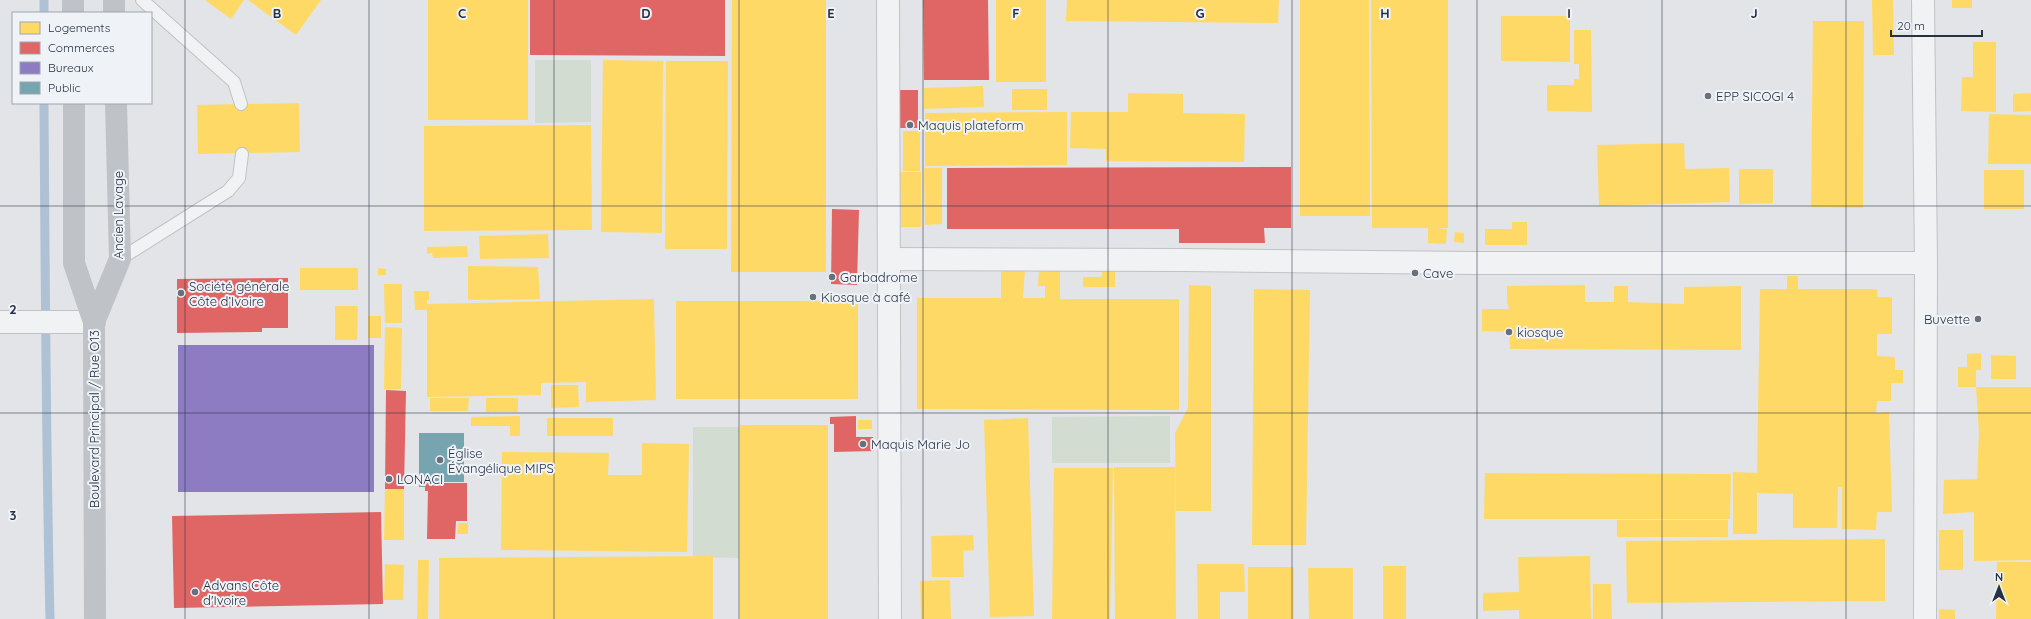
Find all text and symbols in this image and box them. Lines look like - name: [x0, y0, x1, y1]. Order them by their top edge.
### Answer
- text: B: [273, 5, 281, 21]
- text: C: [458, 5, 466, 21]
- text: D: [641, 5, 651, 21]
- text: E: [827, 5, 835, 21]
- text: F: [1012, 5, 1020, 21]
- text: G: [1195, 5, 1205, 21]
- text: H: [1380, 5, 1390, 21]
- text: I: [1567, 5, 1571, 21]
- text: J: [1750, 5, 1758, 21]
- legend: [12, 12, 152, 104]
- scale bar: [1891, 12, 1982, 38]
- text: 20 m: [1897, 18, 1925, 33]
- text: Logements: [48, 20, 111, 35]
- text: Commerces: [48, 40, 115, 55]
- text: Bureaux: [48, 60, 94, 75]
- text: Public: [48, 80, 81, 95]
- place label: EPP SICOGI 4: [1716, 88, 1794, 104]
- marker: EPP SICOGI 4: [1703, 91, 1713, 101]
- place label: Maquis plateform: [918, 117, 1024, 133]
- marker: Maquis plateform: [905, 120, 915, 130]
- street label: Ancien Lavage: [110, 171, 126, 259]
- place label: Cave: [1423, 265, 1453, 281]
- marker: Cave: [1410, 268, 1420, 278]
- place label: Garbadrome: [840, 269, 918, 285]
- marker: Garbadrome: [827, 272, 837, 282]
- place label: Société générale Côte d’Ivoire: [189, 278, 289, 309]
- marker: Société générale Côte d’Ivoire: [176, 288, 186, 298]
- place label: Kiosque à café: [821, 289, 910, 305]
- marker: Kiosque à café: [808, 292, 818, 302]
- text: 2: [9, 301, 17, 317]
- place label: Buvette: [1924, 311, 1970, 327]
- marker: Buvette: [1973, 314, 1983, 324]
- place label: kiosque: [1517, 324, 1563, 340]
- marker: kiosque: [1504, 327, 1514, 337]
- street label: Boulevard Principal / Rue O13: [86, 330, 102, 508]
- place label: Maquis Marie Jo: [871, 436, 970, 452]
- marker: Maquis Marie Jo: [858, 439, 868, 449]
- place label: Église Évangélique MIPS: [448, 445, 554, 476]
- marker: Église Évangélique MIPS: [435, 455, 445, 465]
- place label: LONACI: [397, 471, 443, 487]
- marker: LONACI: [384, 474, 394, 484]
- text: 3: [10, 507, 17, 523]
- north arrow: [1979, 567, 2019, 607]
- text: N: [1995, 570, 2003, 584]
- place label: Advans Côte d'Ivoire: [203, 577, 279, 608]
- marker: Advans Côte d'Ivoire: [190, 587, 200, 597]

